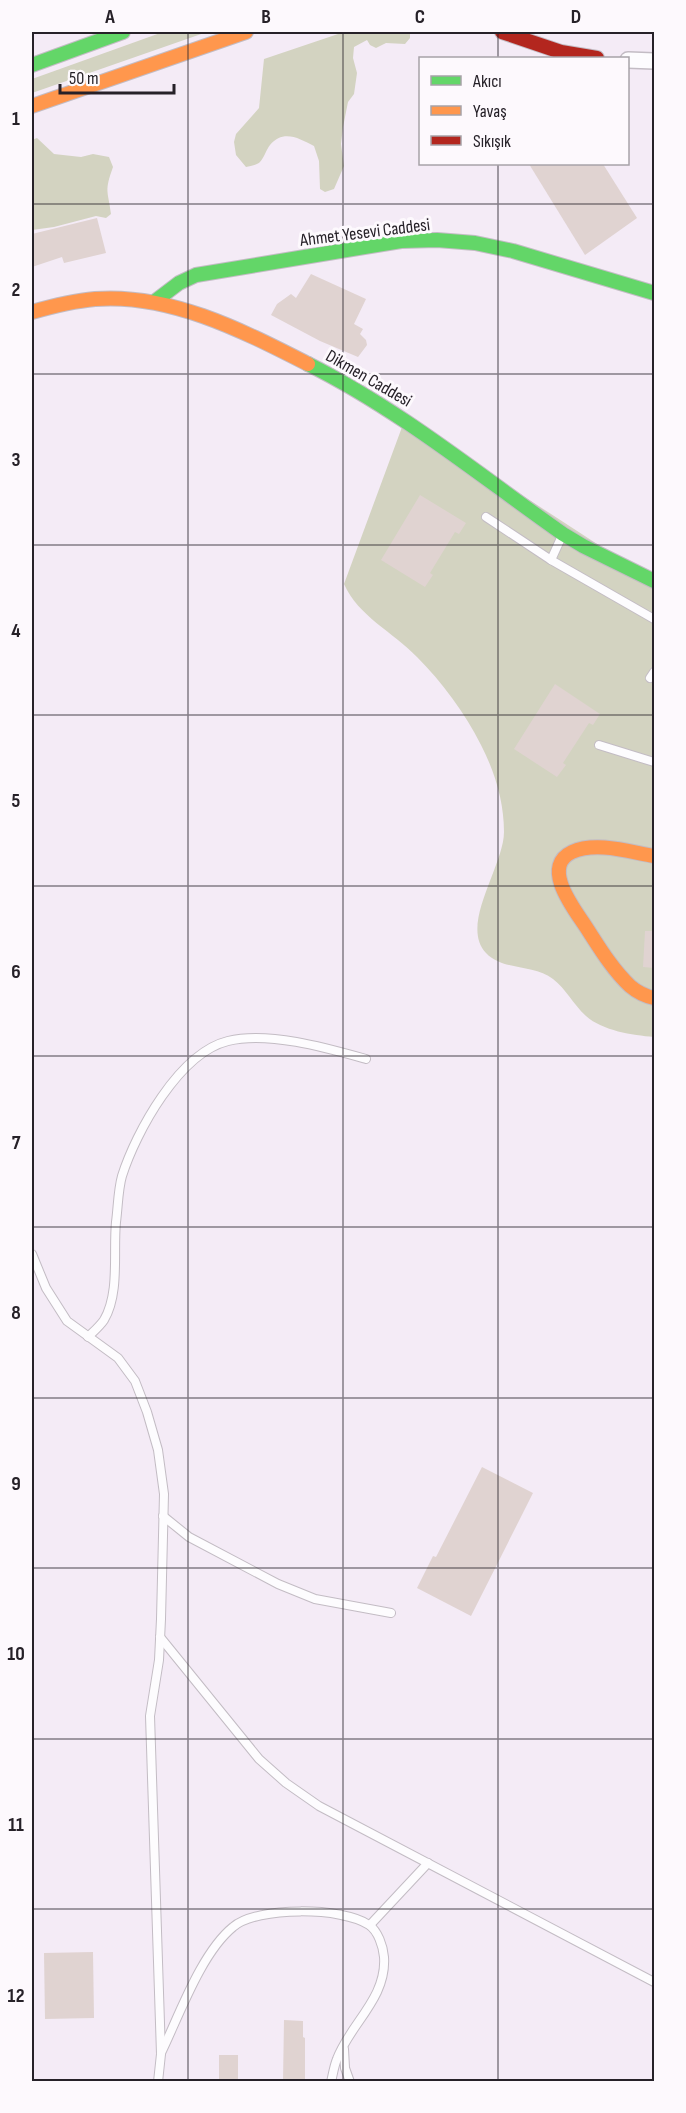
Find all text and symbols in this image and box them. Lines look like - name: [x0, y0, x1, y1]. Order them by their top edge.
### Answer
- text: A: [104, 5, 115, 29]
- text: B: [261, 5, 271, 29]
- text: C: [415, 5, 425, 29]
- text: D: [571, 5, 581, 29]
- scale bar: [60, 57, 174, 95]
- legend: [419, 57, 629, 165]
- text: 50 m: [69, 68, 99, 89]
- text: Akıcı: [472, 71, 502, 92]
- text: Yavaş: [473, 101, 507, 122]
- text: 1: [12, 107, 20, 131]
- text: Sıkışık: [473, 131, 511, 152]
- street label: Ahmet Yesevi Caddesi: [298, 214, 431, 251]
- text: 2: [12, 278, 20, 302]
- street label: Dikmen Caddesi: [322, 345, 416, 411]
- text: 3: [12, 448, 21, 472]
- text: 4: [11, 619, 21, 643]
- text: 5: [12, 789, 21, 813]
- text: 6: [11, 960, 21, 984]
- text: 7: [12, 1131, 21, 1155]
- text: 8: [11, 1301, 21, 1325]
- text: 9: [11, 1472, 21, 1496]
- text: 10: [7, 1642, 25, 1666]
- text: 11: [8, 1813, 24, 1837]
- text: 12: [8, 1984, 24, 2008]

